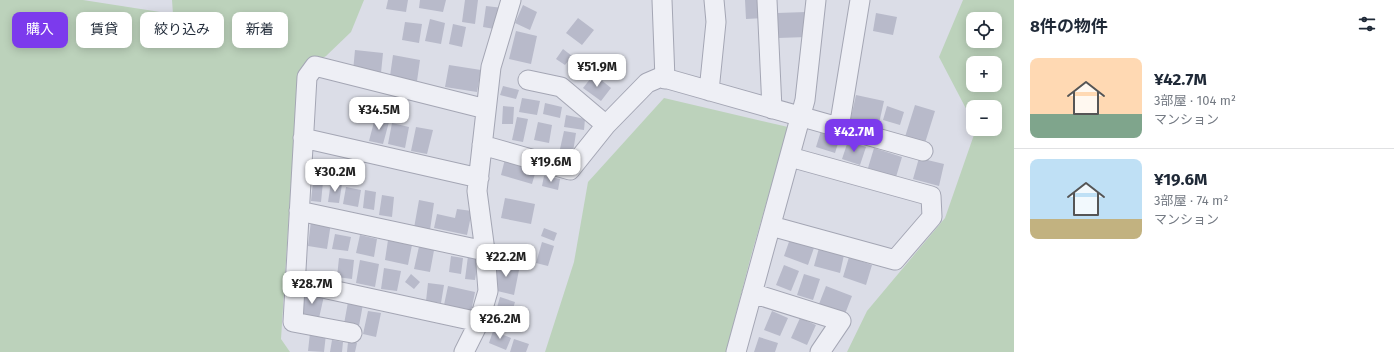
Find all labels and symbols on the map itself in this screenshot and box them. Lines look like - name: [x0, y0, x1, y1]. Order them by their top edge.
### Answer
- pin: ¥51.9M: [564, 54, 630, 88]
- pin: ¥34.5M: [346, 97, 412, 131]
- pin: ¥42.7M: [821, 119, 887, 153]
- pin: ¥19.6M: [518, 149, 584, 183]
- pin: ¥30.2M: [302, 159, 368, 193]
- pin: ¥22.2M: [473, 244, 539, 278]
- pin: ¥28.7M: [279, 271, 345, 305]
- pin: ¥26.2M: [467, 306, 533, 340]

